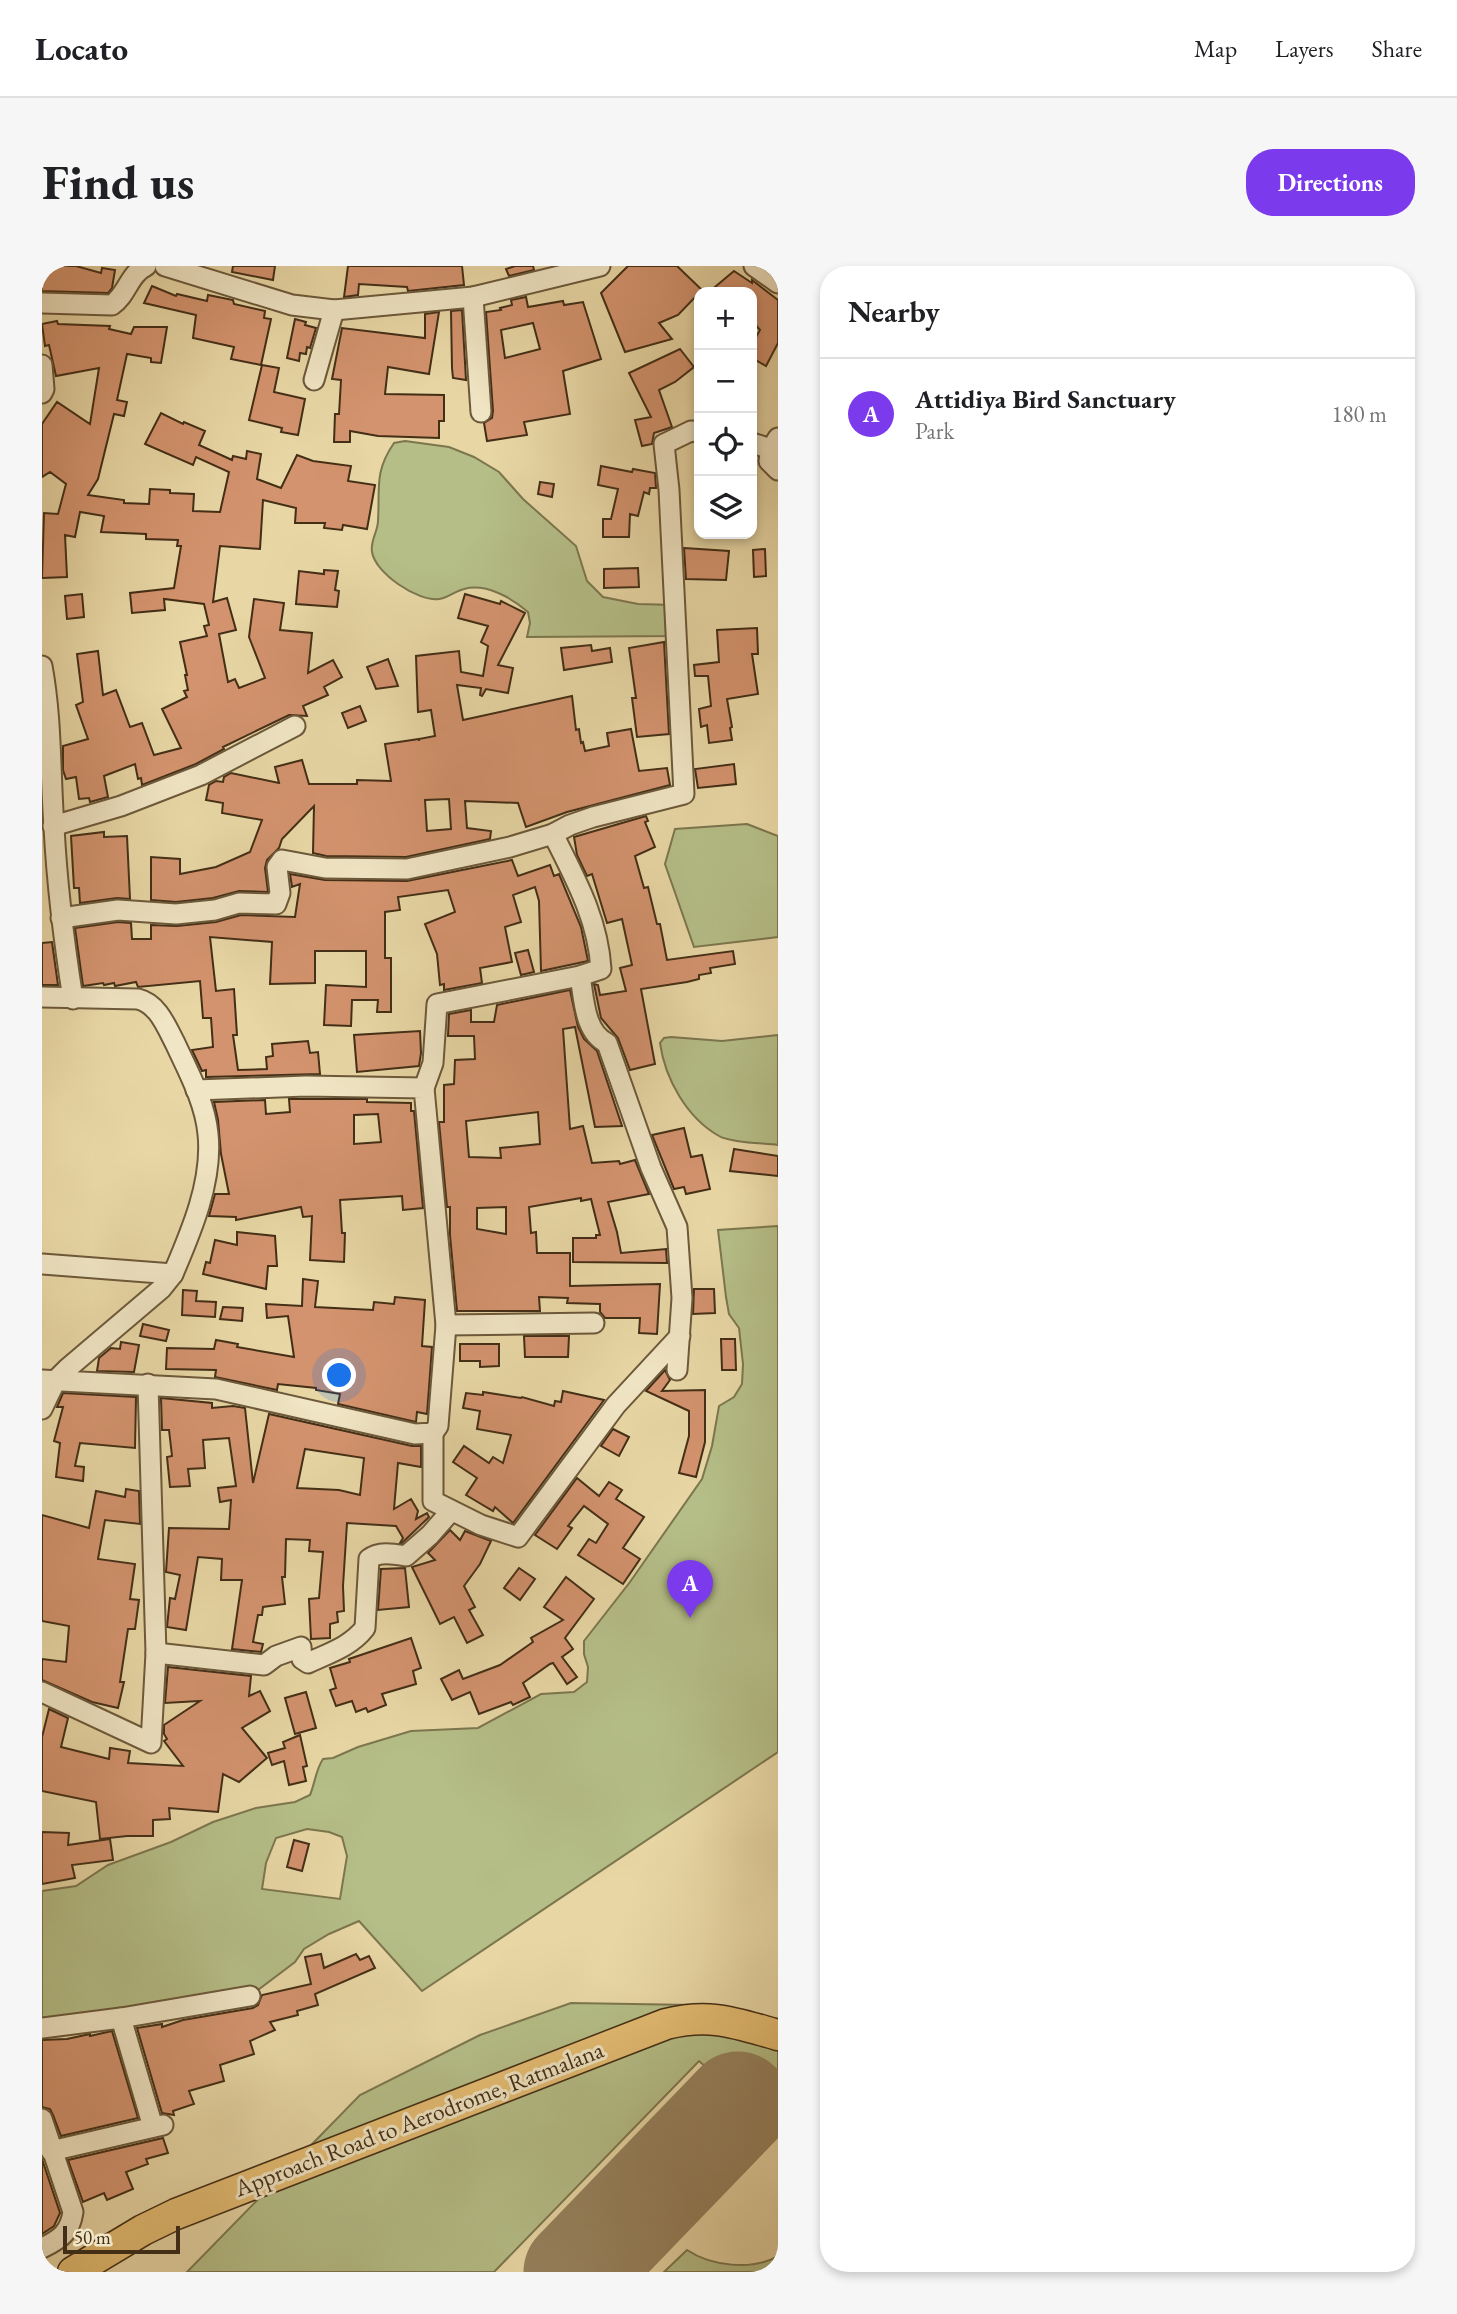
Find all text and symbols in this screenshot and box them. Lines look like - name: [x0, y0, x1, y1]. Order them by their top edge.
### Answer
- text: Locato: [35, 27, 128, 70]
- text: Map: [1194, 33, 1237, 64]
- text: Layers: [1275, 33, 1334, 64]
- text: Share: [1372, 33, 1422, 64]
- button: Directions: [1246, 149, 1415, 216]
- text: Find us: [42, 150, 194, 214]
- map controls: [694, 287, 757, 539]
- button: +: [694, 287, 757, 350]
- text: Nearby: [848, 292, 940, 331]
- button: −: [694, 350, 757, 413]
- text: Attidiya Bird Sanctuary: [915, 382, 1176, 416]
- text: A: [863, 399, 879, 429]
- text: 180 m: [1331, 399, 1387, 429]
- button: locate: [694, 413, 757, 476]
- text: Park: [915, 416, 954, 446]
- button: layers: [694, 476, 757, 539]
- your location: [322, 1358, 356, 1392]
- pin: A: [667, 1560, 713, 1618]
- street label: Approach Road to Aerodrome, Ratmalana: [229, 2033, 608, 2204]
- scale bar: [63, 2223, 180, 2255]
- text: 50 m: [74, 2225, 111, 2250]

